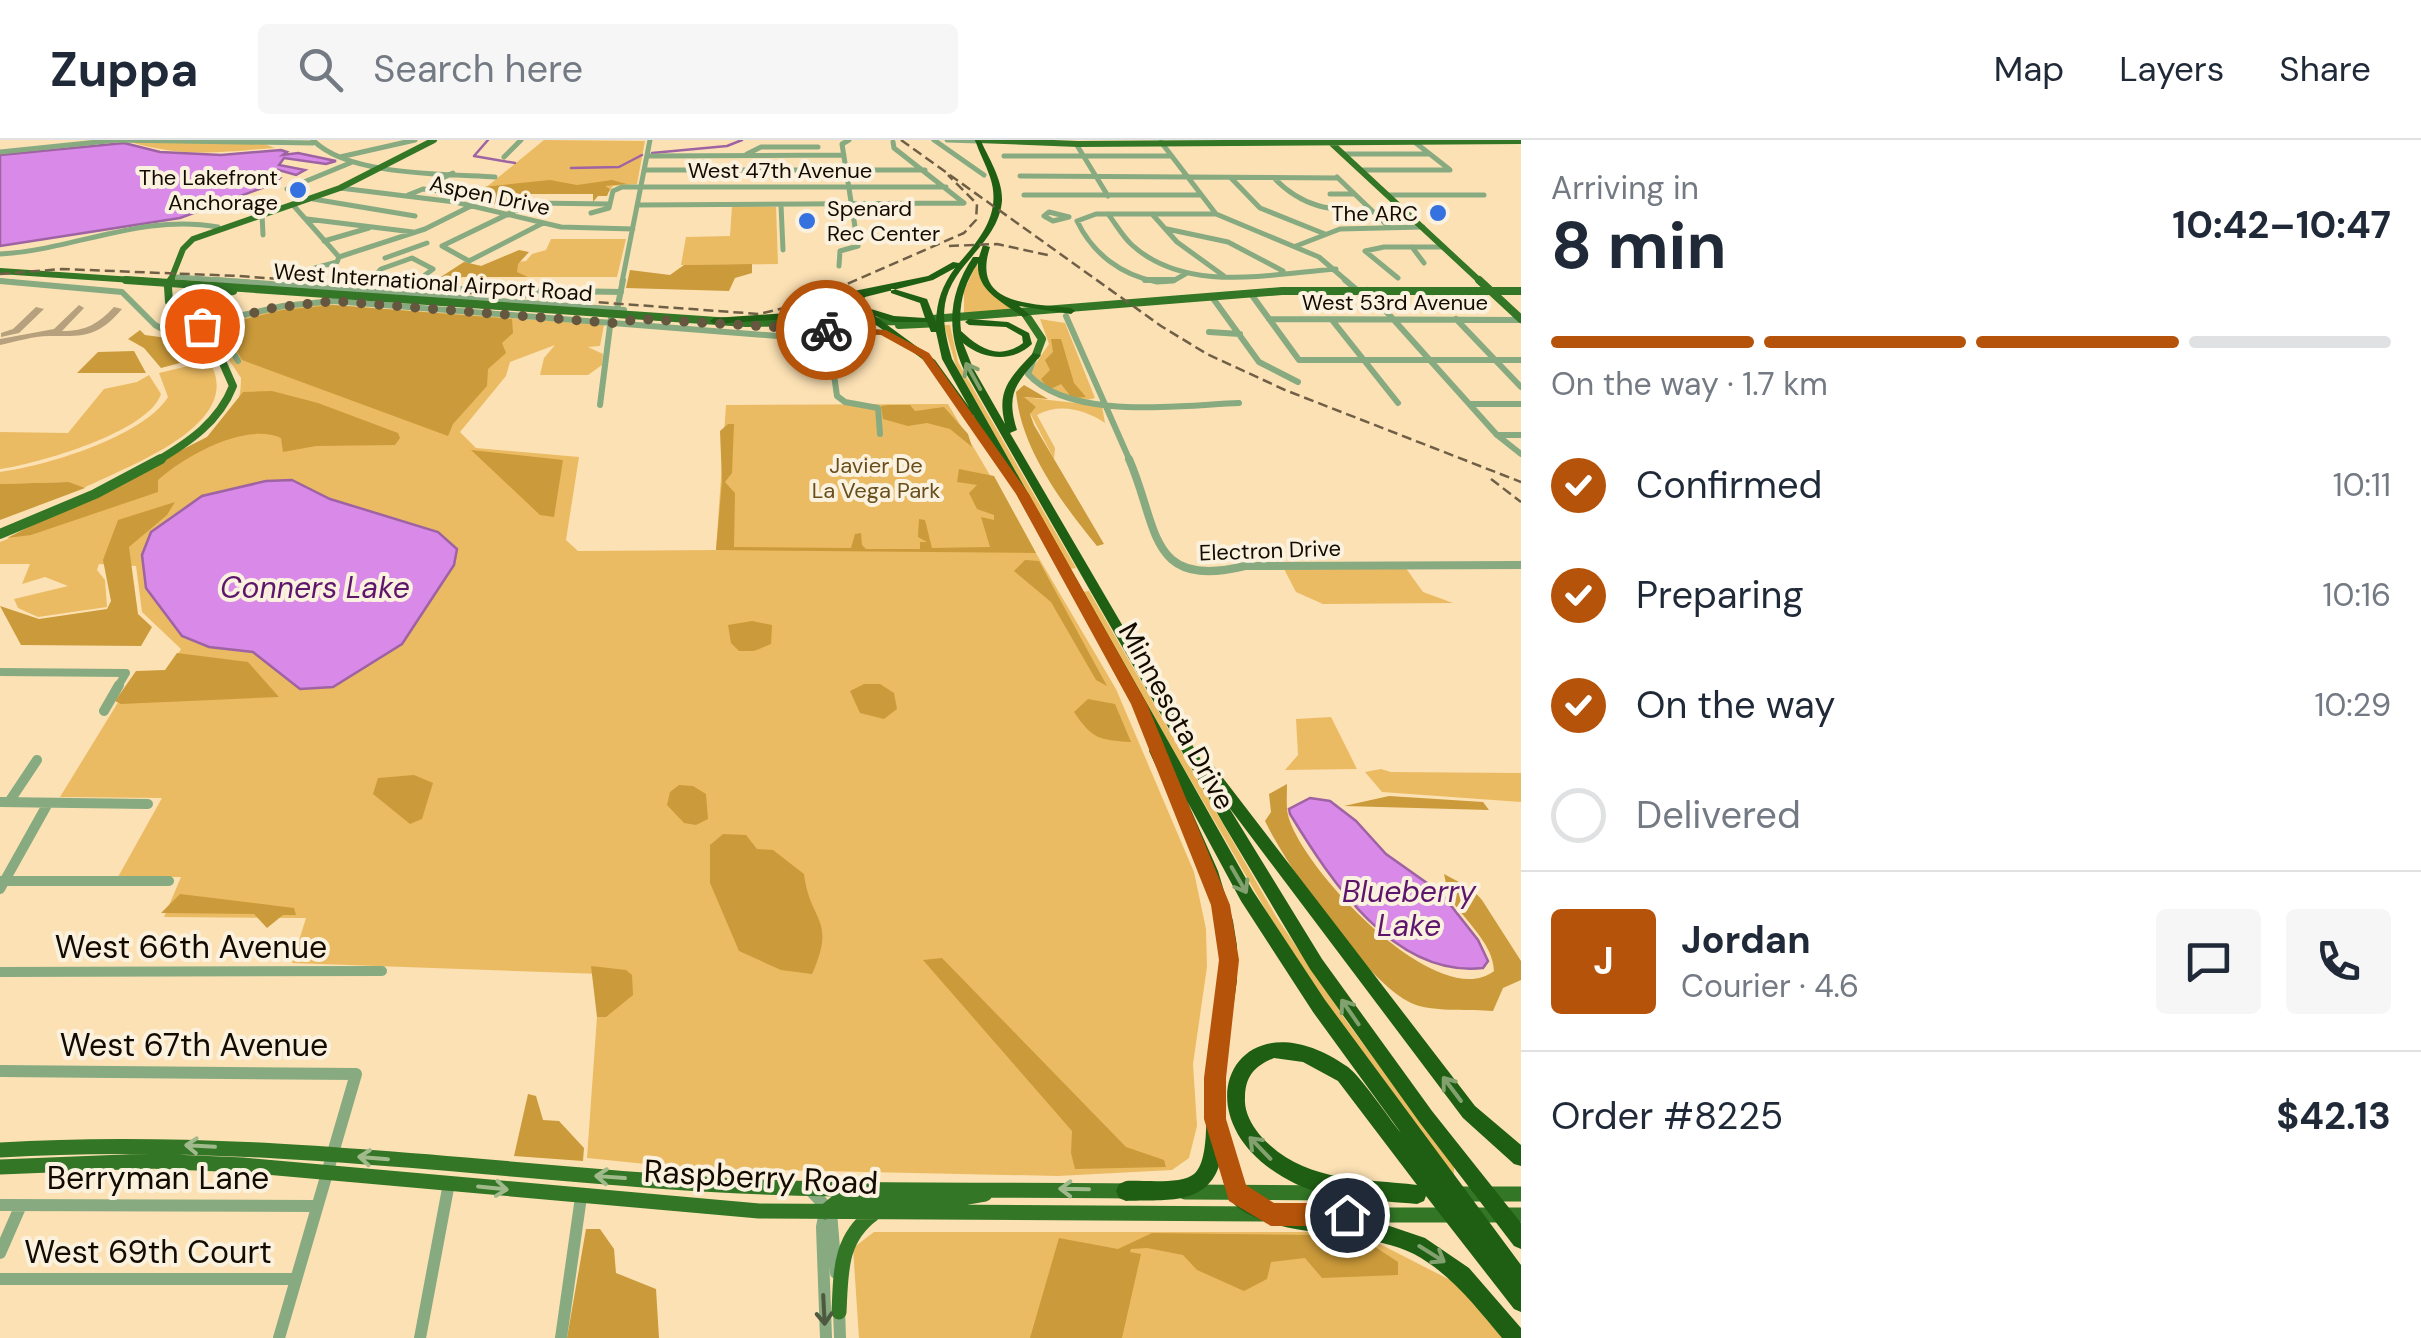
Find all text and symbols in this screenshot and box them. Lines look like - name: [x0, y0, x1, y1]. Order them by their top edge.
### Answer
- search box: [258, 24, 958, 114]
- text: Zuppa: [50, 38, 198, 101]
- icon: search: [293, 42, 348, 97]
- text: Search here: [373, 44, 583, 94]
- text: Map: [1994, 46, 2064, 92]
- text: Layers: [2119, 46, 2224, 92]
- text: Share: [2279, 46, 2371, 92]
- street label: West 47th Avenue: [688, 156, 872, 185]
- place label: The Lakefront Anchorage: [139, 163, 278, 217]
- text: Arriving in: [1551, 167, 1699, 209]
- street label: Aspen Drive: [427, 169, 553, 222]
- marker: The Lakefront Anchorage: [287, 179, 309, 201]
- place label: Spenard Rec Center: [827, 194, 940, 248]
- place label: The ARC: [1331, 199, 1418, 228]
- text: 10:42–10:47: [2172, 200, 2391, 250]
- marker: The ARC: [1427, 202, 1449, 224]
- text: 8 min: [1551, 204, 1727, 288]
- marker: Spenard Rec Center: [796, 210, 818, 232]
- street label: West International Airport Road: [272, 257, 593, 308]
- courier: [776, 280, 876, 380]
- pin: [160, 284, 245, 369]
- street label: West 53rd Avenue: [1302, 288, 1488, 317]
- icon: bag: [175, 299, 230, 354]
- icon: bike: [799, 303, 854, 358]
- one-way arrow: [962, 361, 982, 391]
- text: On the way · 1.7 km: [1551, 363, 1828, 405]
- park label: Javier De La Vega Park: [812, 451, 940, 505]
- icon: check: [1551, 458, 1606, 513]
- text: Confirmed: [1636, 460, 1822, 510]
- text: 10:11: [2333, 464, 2391, 506]
- street label: Electron Drive: [1199, 534, 1342, 567]
- water label: Conners Lake: [220, 568, 410, 607]
- icon: check: [1551, 568, 1606, 623]
- text: Preparing: [1636, 570, 1804, 620]
- text: 10:16: [2323, 574, 2391, 616]
- street label: Minnesota Drive: [1110, 616, 1243, 816]
- icon: check: [1551, 678, 1606, 733]
- text: On the way: [1636, 680, 1835, 730]
- text: 10:29: [2314, 684, 2391, 726]
- text: Delivered: [1636, 790, 1801, 840]
- one-way arrow: [1229, 865, 1249, 894]
- water label: Blueberry Lake: [1342, 872, 1477, 945]
- button: chat: [2156, 909, 2261, 1014]
- button: phone: [2286, 909, 2391, 1014]
- text: Jordan: [1681, 915, 1811, 965]
- street label: West 66th Avenue: [55, 926, 327, 968]
- text: J: [1593, 936, 1614, 986]
- text: Courier · 4.6: [1681, 965, 1859, 1007]
- one-way arrow: [1340, 998, 1361, 1026]
- street label: West 67th Avenue: [60, 1024, 328, 1066]
- one-way arrow: [1442, 1076, 1463, 1103]
- text: Order #8225: [1551, 1091, 1783, 1141]
- text: $42.13: [2276, 1091, 2391, 1141]
- one-way arrow: [184, 1136, 216, 1155]
- one-way arrow: [1248, 1137, 1272, 1161]
- one-way arrow: [358, 1148, 390, 1167]
- street label: Raspberry Road: [643, 1150, 879, 1204]
- street label: Berryman Lane: [47, 1157, 269, 1199]
- one-way arrow: [594, 1167, 626, 1186]
- pin: [1305, 1173, 1390, 1258]
- one-way arrow: [477, 1178, 509, 1197]
- one-way arrow: [1059, 1180, 1091, 1199]
- icon: home: [1320, 1188, 1375, 1243]
- street label: West 69th Court: [24, 1231, 272, 1273]
- one-way arrow: [1417, 1244, 1446, 1264]
- one-way arrow: [815, 1293, 834, 1325]

